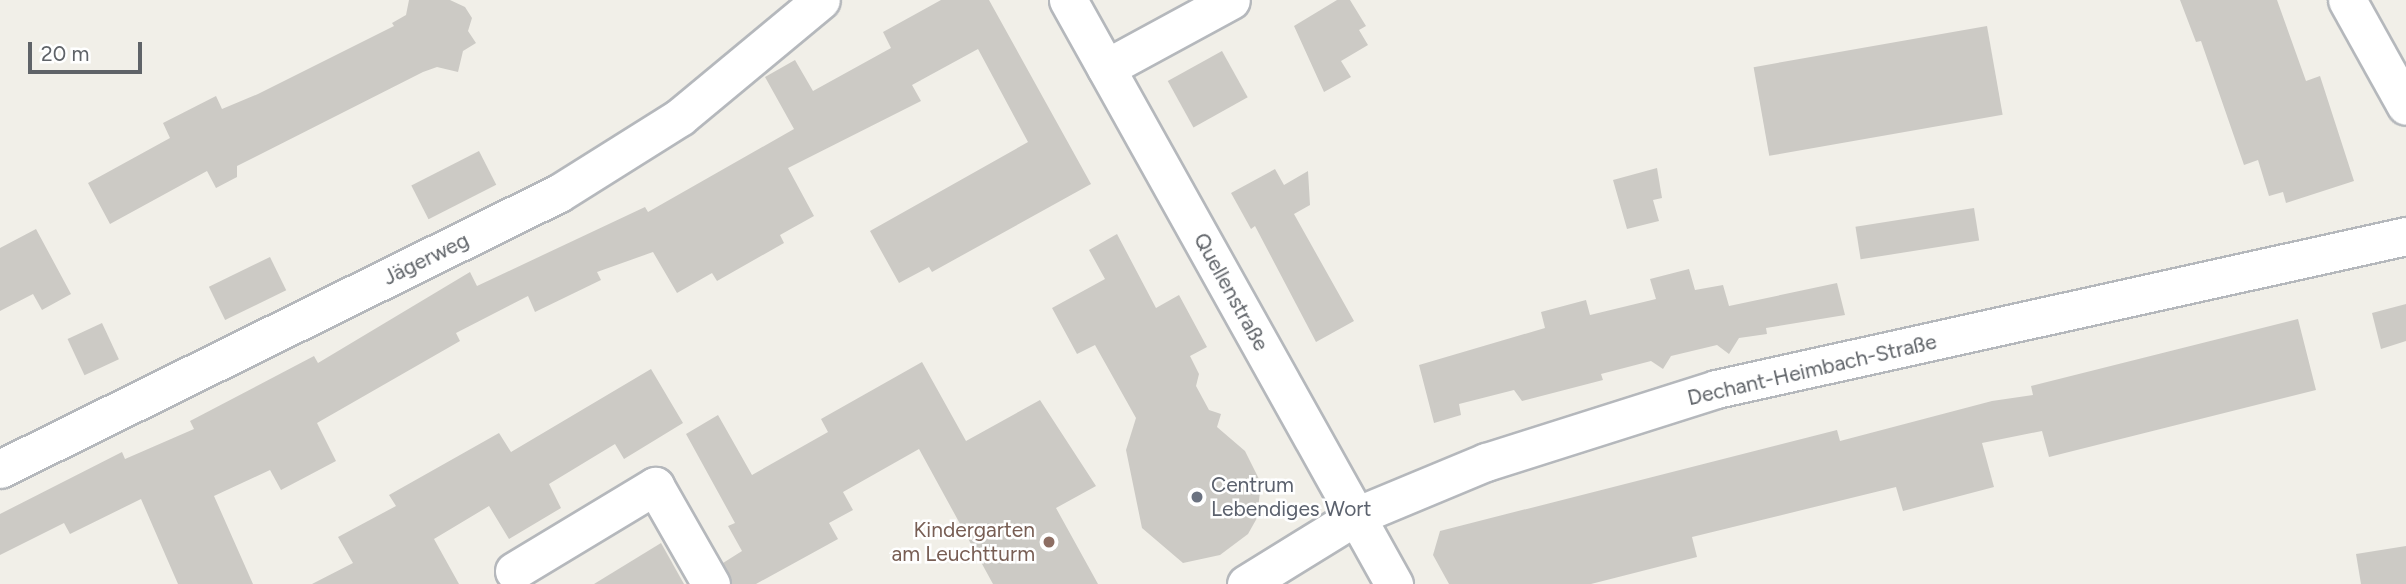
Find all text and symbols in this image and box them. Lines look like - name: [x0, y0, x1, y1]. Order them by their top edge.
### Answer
- scale bar: [32, 28, 145, 72]
- text: 20 m: [41, 41, 89, 66]
- street label: Jägerweg: [379, 227, 473, 291]
- street label: Quellenstraße: [1188, 229, 1274, 355]
- street label: Dechant-Heimbach-Straße: [1685, 329, 1939, 411]
- place label: Centrum Lebendiges Wort: [1211, 472, 1371, 522]
- marker: Centrum Lebendiges Wort: [1189, 489, 1205, 505]
- place label: Kindergarten am Leuchtturm: [891, 517, 1035, 567]
- marker: Kindergarten am Leuchtturm: [1041, 534, 1057, 550]

